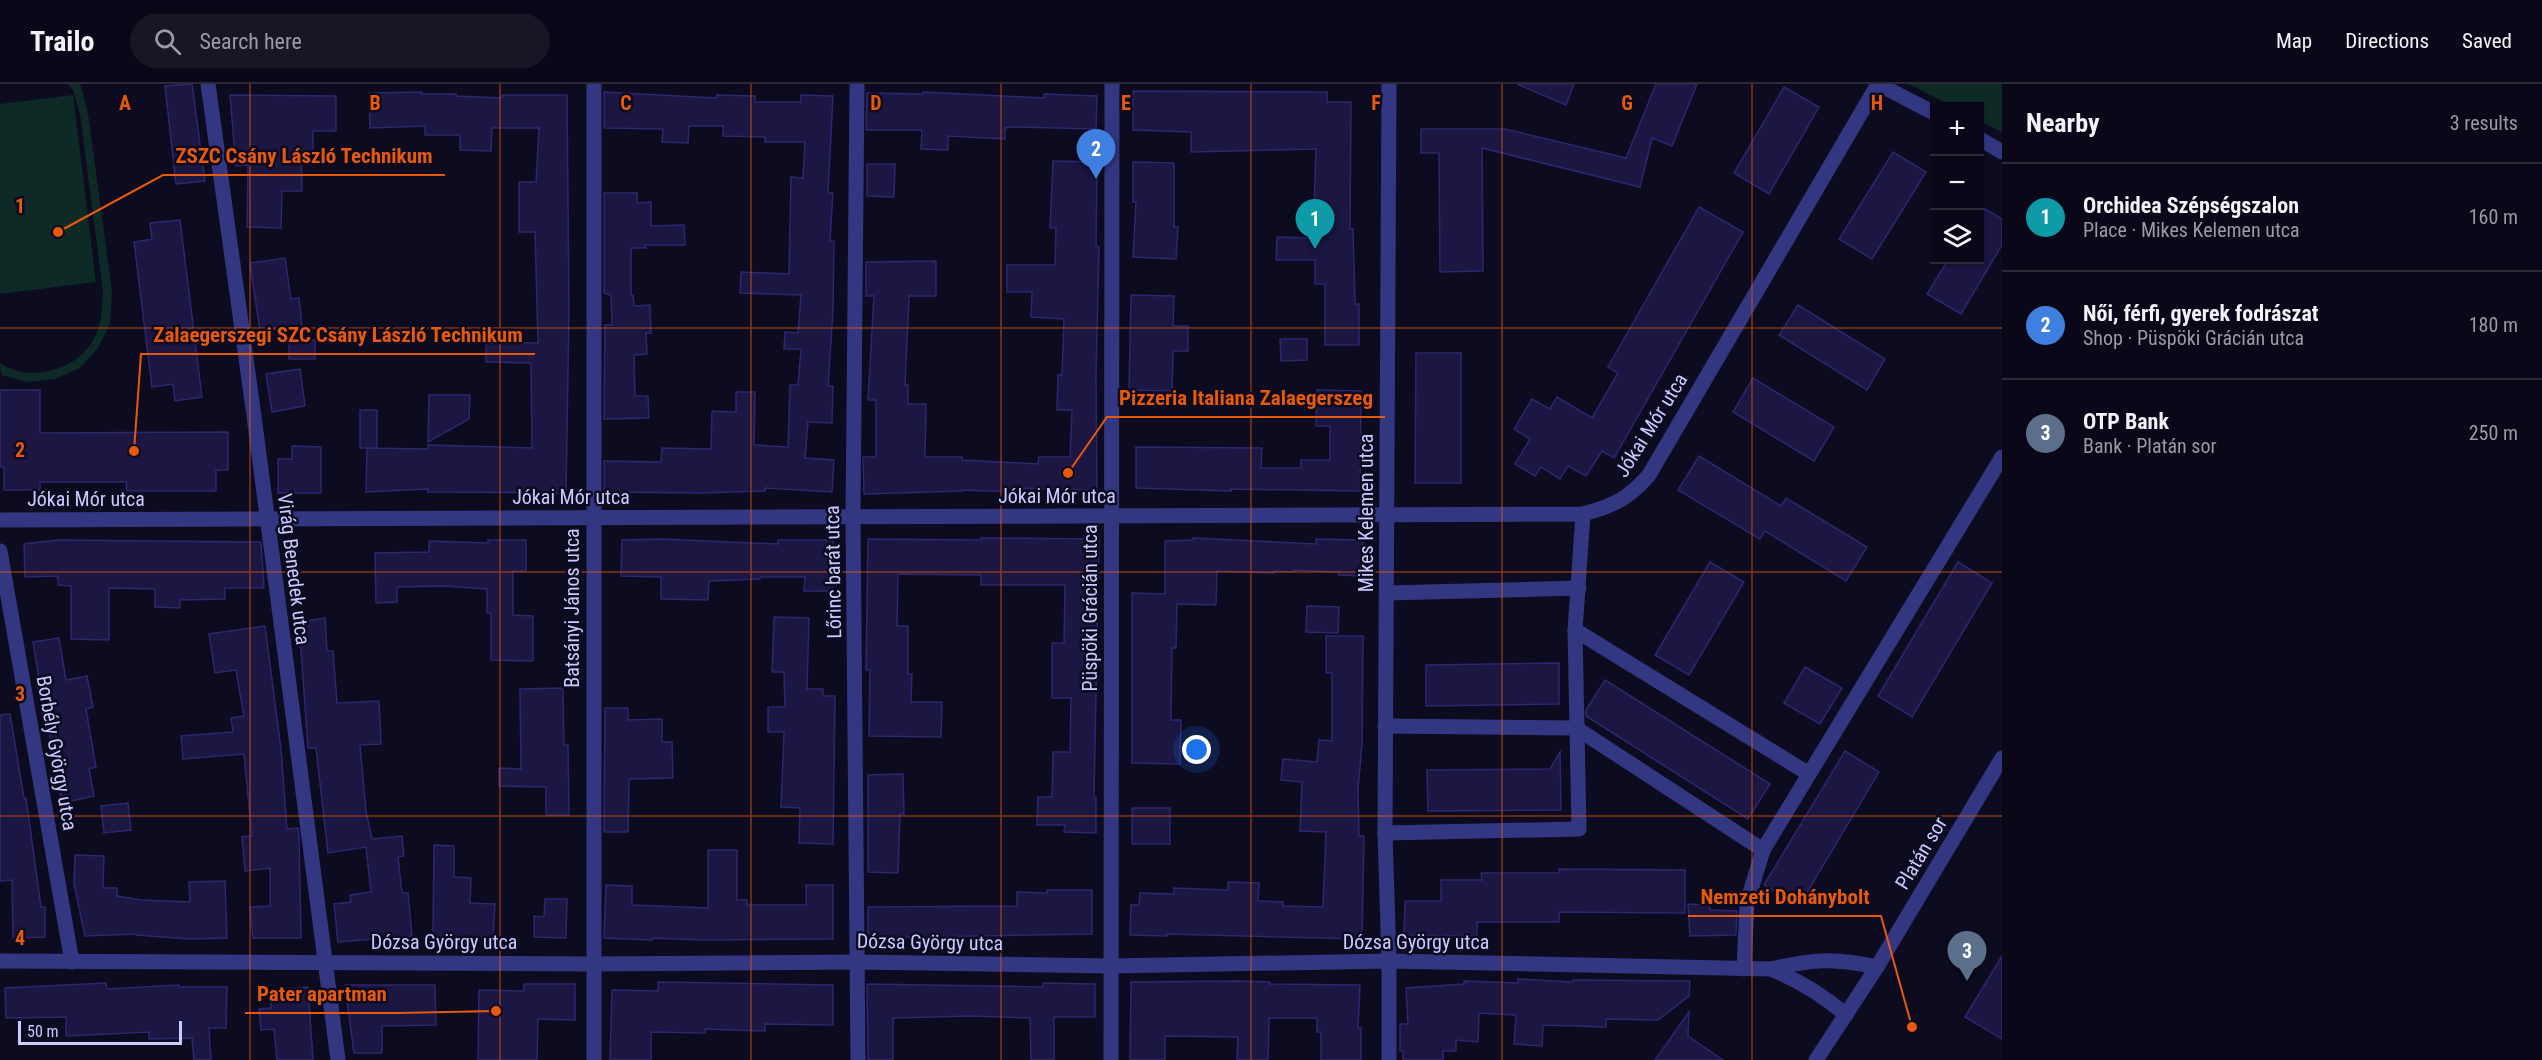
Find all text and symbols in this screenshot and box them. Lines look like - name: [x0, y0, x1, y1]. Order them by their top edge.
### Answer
- search box: [130, 14, 550, 68]
- text: Trailo: [30, 25, 94, 58]
- icon: search: [151, 25, 184, 58]
- text: Search here: [199, 29, 302, 54]
- text: Map: [2276, 29, 2312, 53]
- text: Directions: [2345, 29, 2429, 53]
- text: Saved: [2462, 29, 2512, 53]
- text: A: [119, 91, 131, 115]
- text: B: [369, 91, 381, 115]
- text: C: [620, 91, 632, 115]
- text: D: [870, 91, 882, 115]
- text: E: [1121, 91, 1131, 115]
- text: F: [1371, 91, 1381, 115]
- text: G: [1621, 91, 1633, 115]
- text: H: [1871, 91, 1883, 115]
- map controls: [1930, 102, 1984, 264]
- button: +: [1930, 102, 1984, 156]
- text: Nearby: [2026, 108, 2100, 138]
- text: 3 results: [2450, 111, 2518, 135]
- pin: 2: [1076, 130, 1116, 179]
- callout: ZSZC Csány László Technikum: [163, 136, 445, 175]
- text: ZSZC Csány László Technikum: [175, 144, 433, 168]
- button: −: [1930, 156, 1984, 210]
- text: Orchidea Szépségszalon: [2083, 193, 2299, 218]
- text: 1: [15, 194, 25, 218]
- pin: 1: [1296, 200, 1334, 249]
- text: 1: [2040, 205, 2051, 229]
- text: 160 m: [2469, 205, 2518, 229]
- button: layers: [1930, 210, 1984, 264]
- text: Place · Mikes Kelemen utca: [2083, 218, 2300, 242]
- text: Női, férfi, gyerek fodrászat: [2083, 301, 2319, 326]
- text: 2: [2040, 313, 2051, 337]
- text: 180 m: [2469, 313, 2518, 337]
- callout: Zalaegerszegi SZC Csány László Technikum: [141, 315, 535, 354]
- text: Zalaegerszegi SZC Csány László Technikum: [153, 323, 523, 347]
- text: Shop · Püspöki Grácián utca: [2083, 326, 2304, 350]
- street label: Jókai Mór utca: [1610, 369, 1692, 481]
- callout: Pizzeria Italiana Zalaegerszeg: [1107, 378, 1385, 417]
- text: Pizzeria Italiana Zalaegerszeg: [1119, 386, 1373, 410]
- text: OTP Bank: [2083, 409, 2169, 434]
- text: 3: [2040, 421, 2051, 445]
- text: 250 m: [2469, 421, 2518, 445]
- street label: Mikes Kelemen utca: [1354, 434, 1378, 592]
- text: Bank · Platán sor: [2083, 434, 2217, 458]
- text: 2: [15, 438, 25, 462]
- street label: Jókai Mór utca: [998, 484, 1116, 508]
- street label: Jókai Mór utca: [512, 485, 630, 509]
- street label: Jókai Mór utca: [27, 487, 145, 511]
- street label: Virág Benedek utca: [273, 492, 315, 646]
- street label: Lőrinc barát utca: [820, 505, 846, 639]
- street label: Püspöki Grácián utca: [1078, 524, 1102, 692]
- street label: Batsányi János utca: [560, 528, 584, 688]
- street label: Borbély György utca: [32, 674, 82, 832]
- text: 3: [15, 682, 25, 706]
- your location: [1182, 735, 1211, 764]
- street label: Platán sor: [1890, 812, 1952, 894]
- callout: Nemzeti Dohánybolt: [1688, 877, 1881, 916]
- text: Nemzeti Dohánybolt: [1700, 885, 1870, 909]
- text: 4: [15, 926, 25, 950]
- street label: Dózsa György utca: [857, 929, 1003, 955]
- street label: Dózsa György utca: [371, 930, 517, 954]
- street label: Dózsa György utca: [1343, 930, 1489, 954]
- pin: 3: [1948, 932, 1986, 981]
- callout: Pater apartman: [245, 974, 399, 1013]
- text: Pater apartman: [257, 982, 387, 1006]
- scale bar: [18, 1018, 182, 1046]
- text: 50 m: [27, 1022, 59, 1041]

